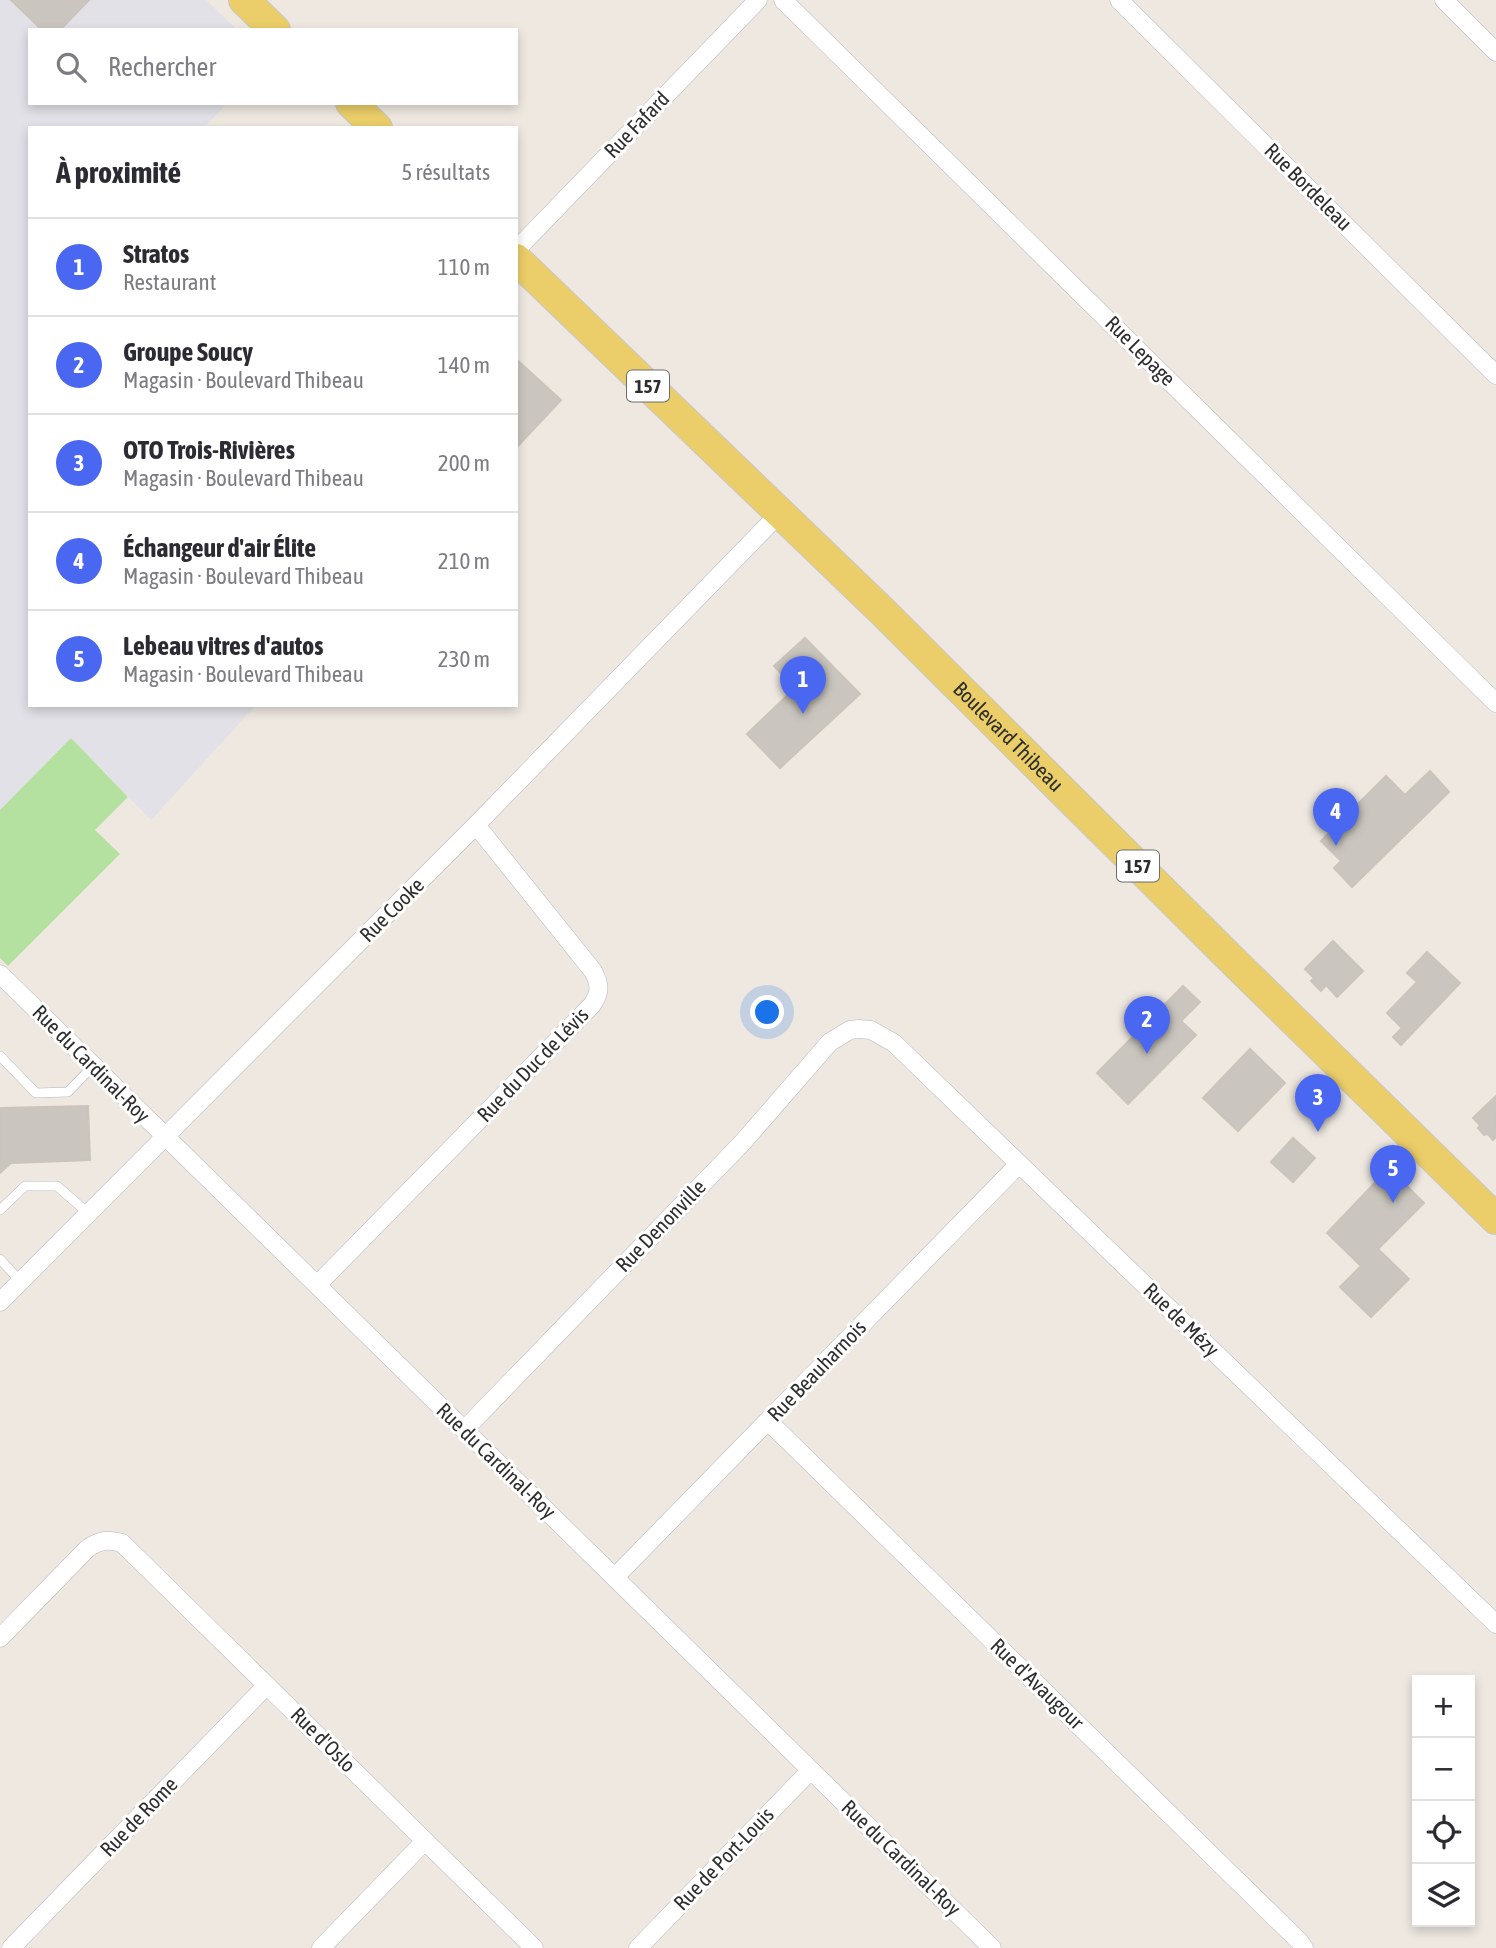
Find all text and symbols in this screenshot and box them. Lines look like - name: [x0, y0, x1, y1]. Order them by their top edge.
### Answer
- search box: [28, 28, 518, 105]
- icon: search: [52, 48, 90, 86]
- text: Rechercher: [108, 52, 216, 82]
- street label: Rue Fafard: [599, 86, 674, 162]
- street label: Rue Bordeleau: [1260, 138, 1357, 235]
- text: À proximité: [56, 155, 181, 189]
- text: 5 résultats: [401, 159, 490, 185]
- text: Stratos: [123, 239, 189, 269]
- text: 1: [74, 254, 84, 280]
- text: 110 m: [438, 254, 490, 280]
- text: Restaurant: [123, 269, 216, 295]
- street label: Rue Lepage: [1101, 310, 1181, 390]
- text: Groupe Soucy: [123, 337, 253, 367]
- text: 2: [74, 352, 84, 378]
- text: 140 m: [438, 352, 490, 378]
- text: Magasin · Boulevard Thibeau: [123, 367, 364, 393]
- road number: 157: [627, 370, 669, 402]
- text: OTO Trois-Rivières: [123, 435, 295, 465]
- text: 3: [74, 450, 84, 476]
- text: 200 m: [438, 450, 490, 476]
- text: Magasin · Boulevard Thibeau: [123, 465, 364, 491]
- text: Échangeur d'air Élite: [123, 533, 316, 563]
- text: 4: [74, 548, 84, 574]
- text: 210 m: [438, 548, 490, 574]
- text: Magasin · Boulevard Thibeau: [123, 563, 364, 589]
- text: Lebeau vitres d'autos: [123, 631, 323, 661]
- text: 5: [74, 646, 84, 672]
- text: 230 m: [438, 646, 490, 672]
- pin: 1: [780, 656, 826, 714]
- text: Magasin · Boulevard Thibeau: [123, 661, 364, 687]
- street label: Boulevard Thibeau: [949, 676, 1069, 796]
- pin: 4: [1313, 788, 1359, 846]
- road number: 157: [1117, 850, 1159, 881]
- street label: Rue Cooke: [354, 872, 428, 946]
- your location: [750, 995, 784, 1029]
- pin: 2: [1124, 996, 1170, 1054]
- street label: Rue du Cardinal-Roy: [28, 1000, 156, 1127]
- street label: Rue du Duc de Lévis: [472, 1002, 593, 1126]
- pin: 3: [1295, 1074, 1341, 1132]
- pin: 5: [1370, 1145, 1416, 1203]
- street label: Rue Denonville: [610, 1174, 710, 1276]
- street label: Rue de Mézy: [1139, 1278, 1225, 1361]
- street label: Rue Beauharnois: [762, 1315, 870, 1426]
- street label: Rue du Cardinal-Roy: [432, 1398, 561, 1523]
- street label: Rue d'Avaugour: [986, 1633, 1090, 1734]
- map controls: [1412, 1675, 1475, 1927]
- button: +: [1412, 1675, 1475, 1738]
- street label: Rue d'Oslo: [286, 1702, 361, 1777]
- button: −: [1412, 1738, 1475, 1801]
- street label: Rue de Rome: [95, 1772, 182, 1861]
- street label: Rue du Cardinal-Roy: [837, 1795, 966, 1920]
- button: locate: [1412, 1801, 1475, 1864]
- street label: Rue de Port-Louis: [668, 1802, 778, 1914]
- button: layers: [1412, 1864, 1475, 1927]

